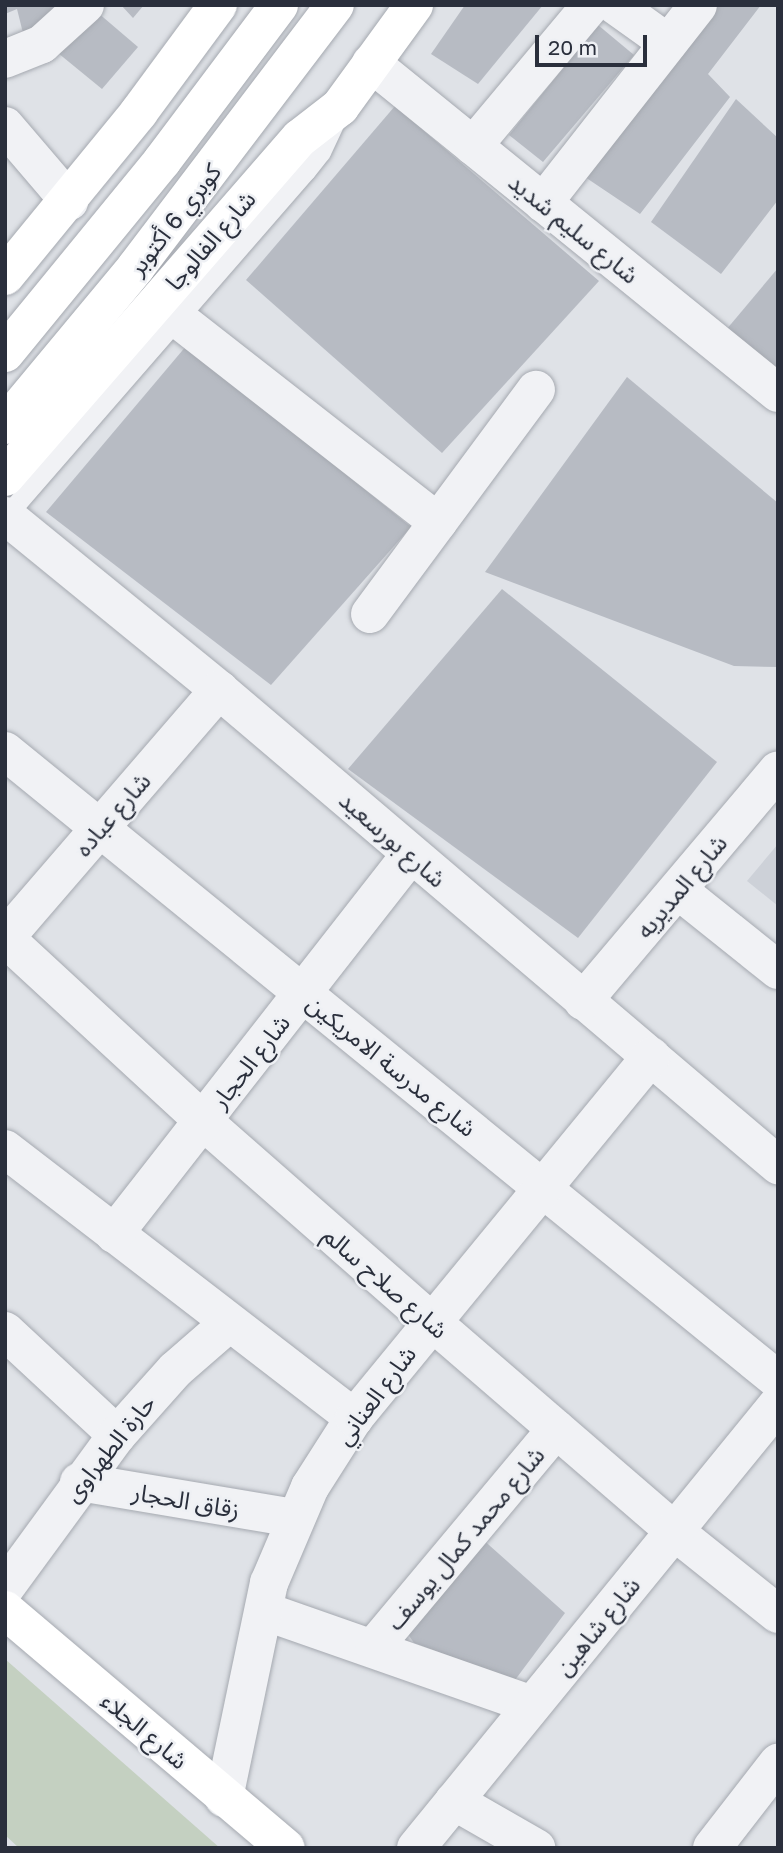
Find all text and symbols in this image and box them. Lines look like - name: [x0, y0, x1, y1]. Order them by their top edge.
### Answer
- scale bar: [538, 21, 650, 65]
- text: 20 m: [548, 34, 597, 60]
- street label: كوبري 6 أكتوبر: [121, 157, 227, 281]
- street label: شارع سليم شديد: [503, 167, 645, 289]
- street label: شارع الفالوجا: [159, 184, 261, 296]
- street label: شارع عباده: [68, 766, 156, 862]
- street label: شارع بورسعيد: [334, 785, 452, 893]
- street label: شارع المديريه: [629, 828, 733, 944]
- street label: شارع مدرسة الامريكين: [301, 988, 483, 1142]
- street label: شارع الحجار: [204, 1008, 296, 1114]
- street label: شارع صلاح سالم: [318, 1220, 454, 1344]
- street label: شارع العناني: [328, 1340, 422, 1450]
- street label: حارة الطهراوى: [57, 1389, 161, 1507]
- street label: شارع محمد كمال يوسف: [380, 1440, 550, 1636]
- street label: زقاق الحجار: [130, 1476, 242, 1524]
- street label: شارع شاهين: [548, 1571, 646, 1681]
- street label: شارع الجلاء: [96, 1685, 194, 1775]

